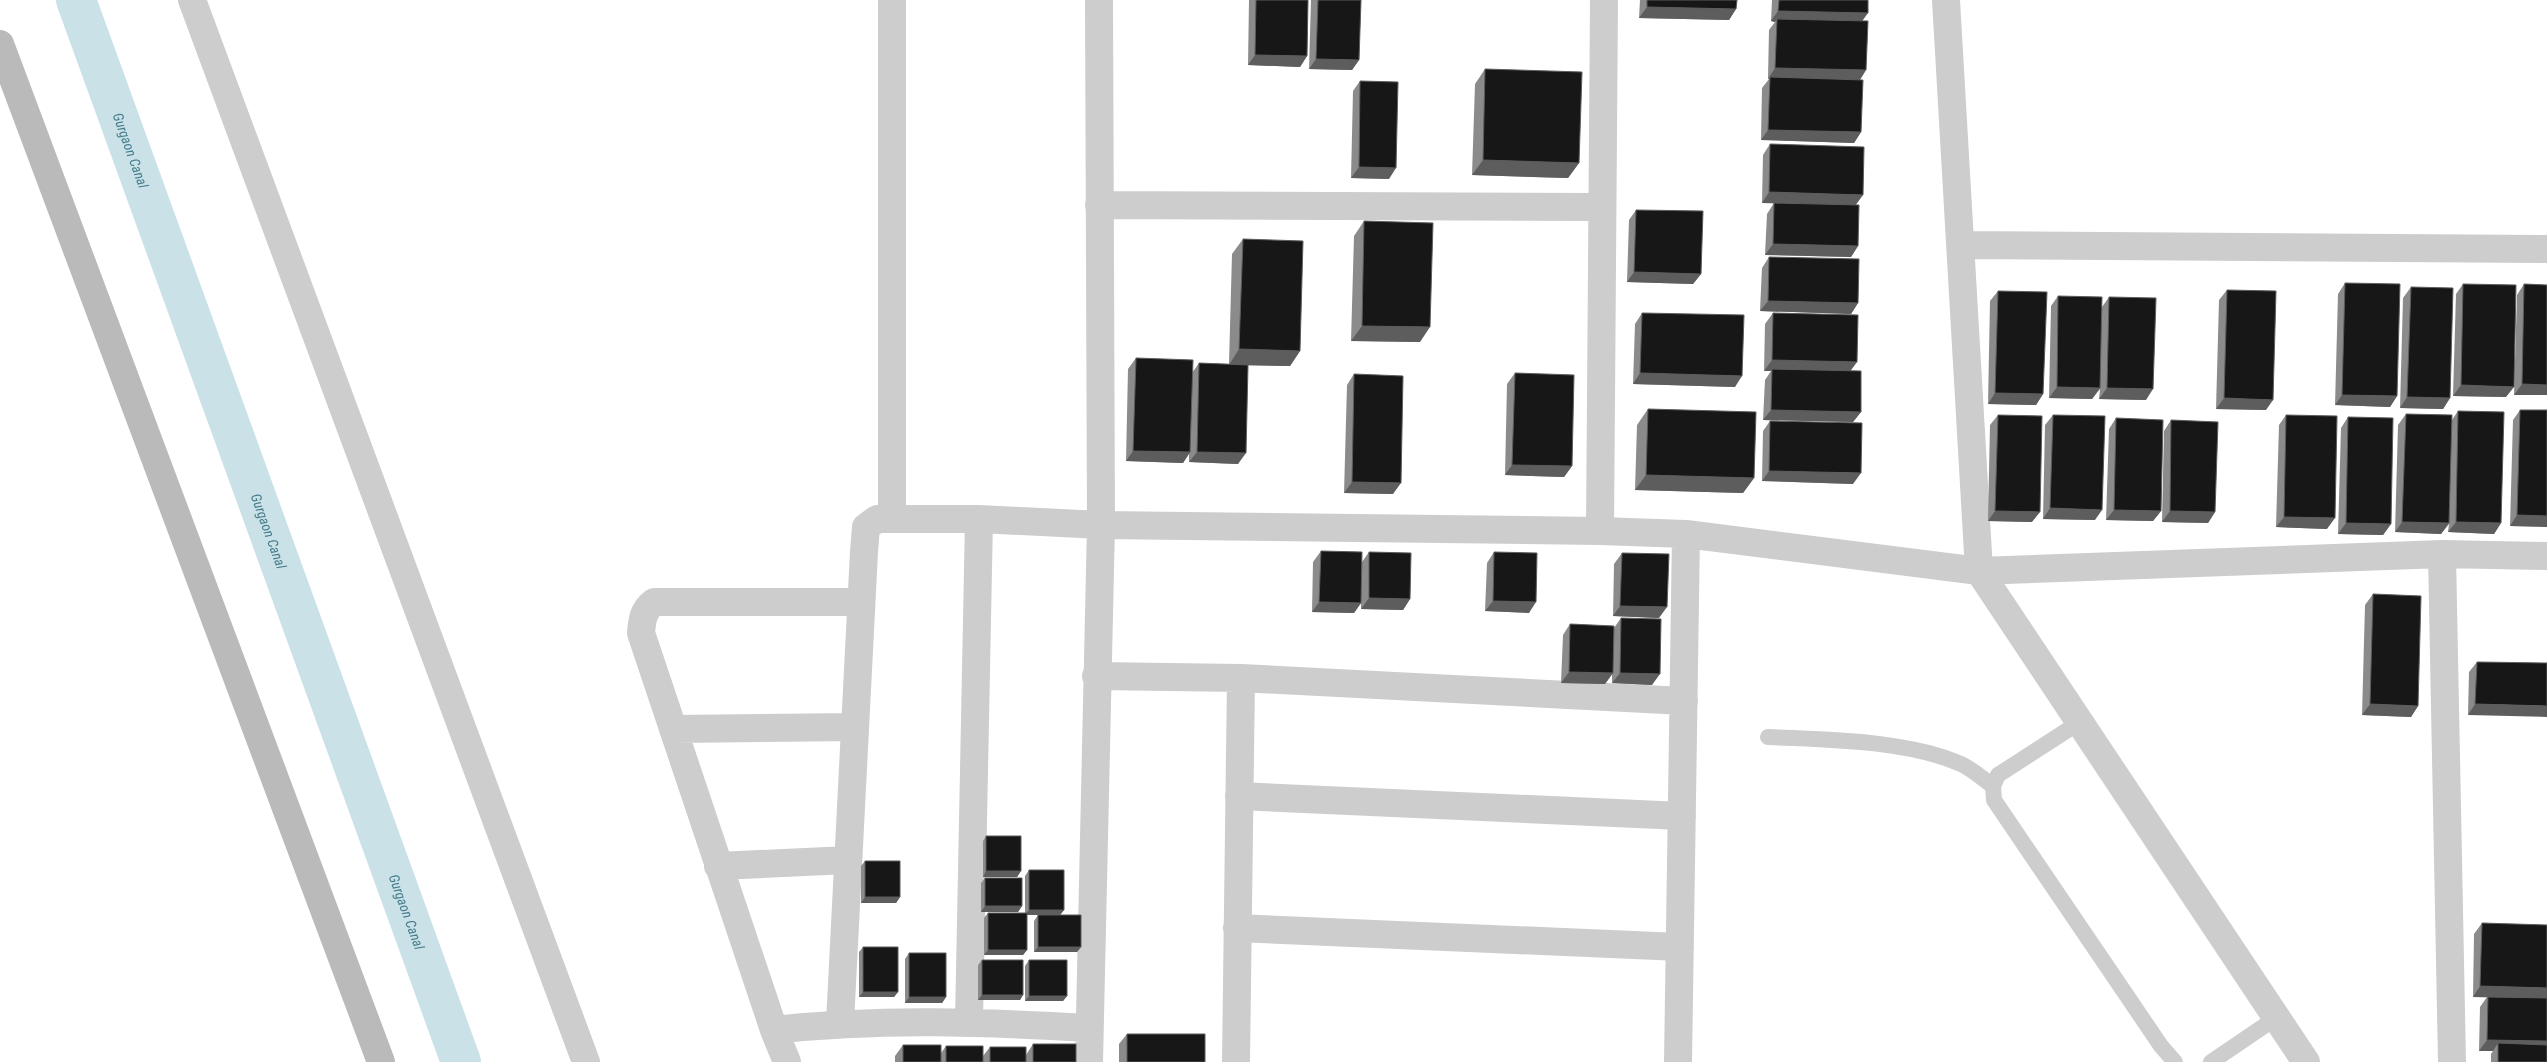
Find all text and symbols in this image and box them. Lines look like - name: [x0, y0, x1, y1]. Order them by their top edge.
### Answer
- water label: Gurgaon Canal: [110, 111, 152, 191]
- water label: Gurgaon Canal: [248, 491, 290, 572]
- water label: Gurgaon Canal: [386, 872, 428, 953]

